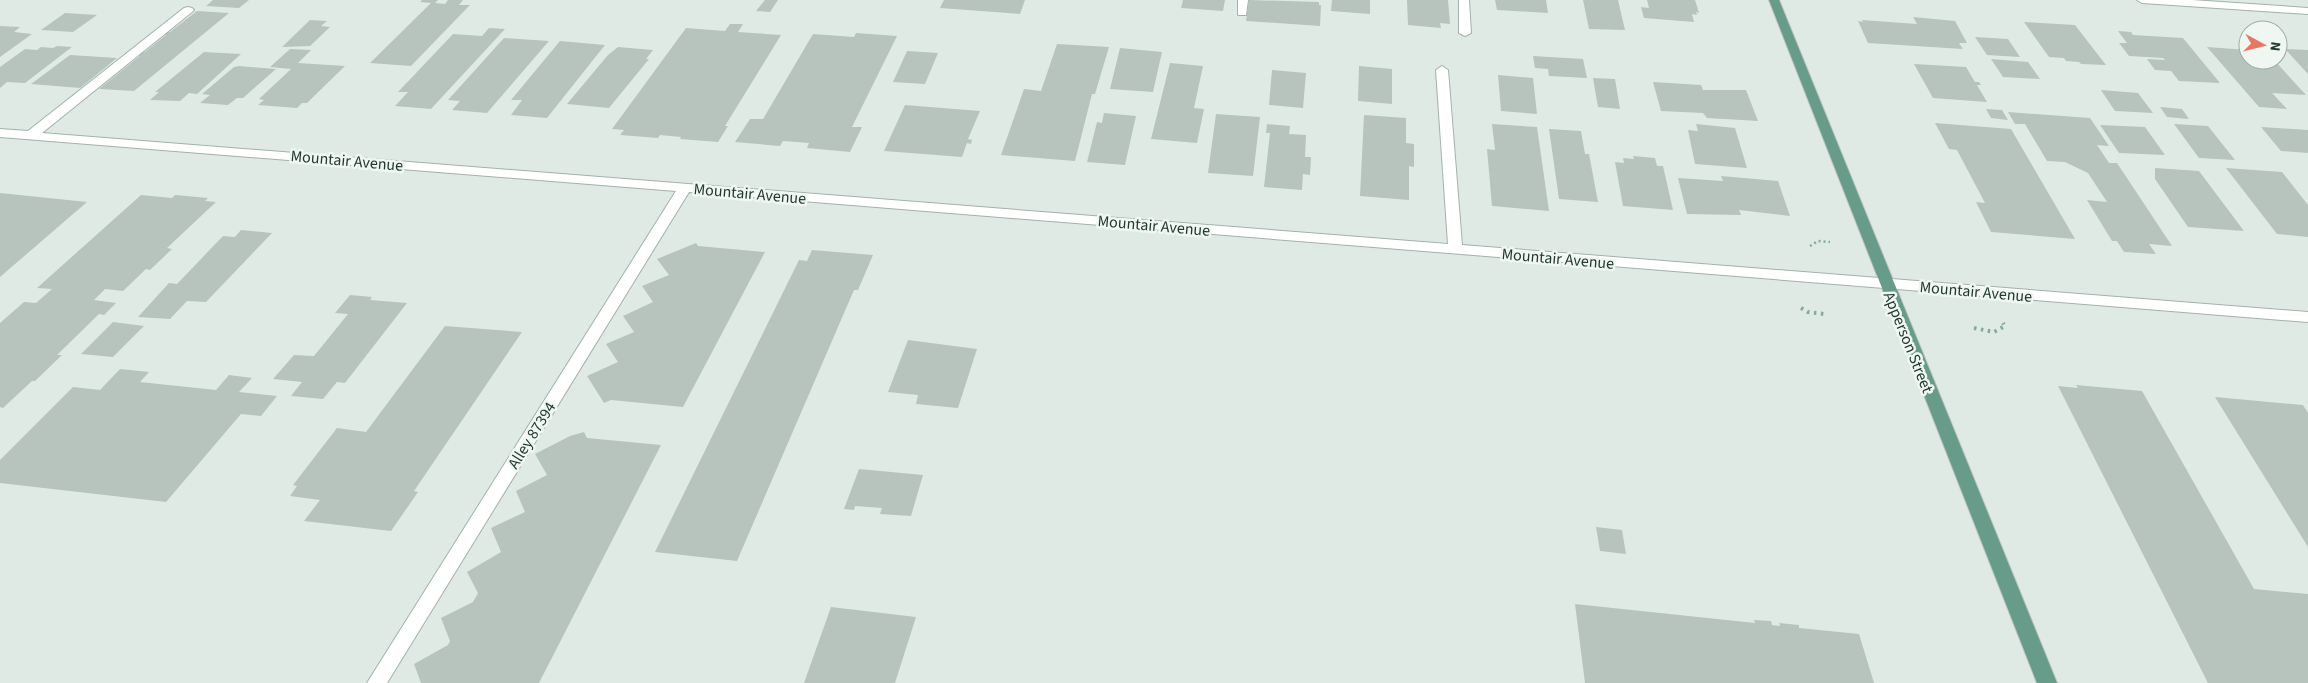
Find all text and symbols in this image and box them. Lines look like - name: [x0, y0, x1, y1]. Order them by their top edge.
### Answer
- north arrow: [2238, 20, 2288, 70]
- text: N: [2264, 41, 2285, 52]
- street label: Mountair Avenue: [290, 145, 404, 177]
- street label: Mountair Avenue: [693, 178, 807, 210]
- street label: Mountair Avenue: [1097, 210, 1211, 242]
- street label: Mountair Avenue: [1501, 243, 1615, 275]
- street label: Mountair Avenue: [1919, 276, 2033, 308]
- street label: Apperson Street: [1878, 289, 1939, 397]
- street label: Alley 87394: [503, 398, 561, 473]

